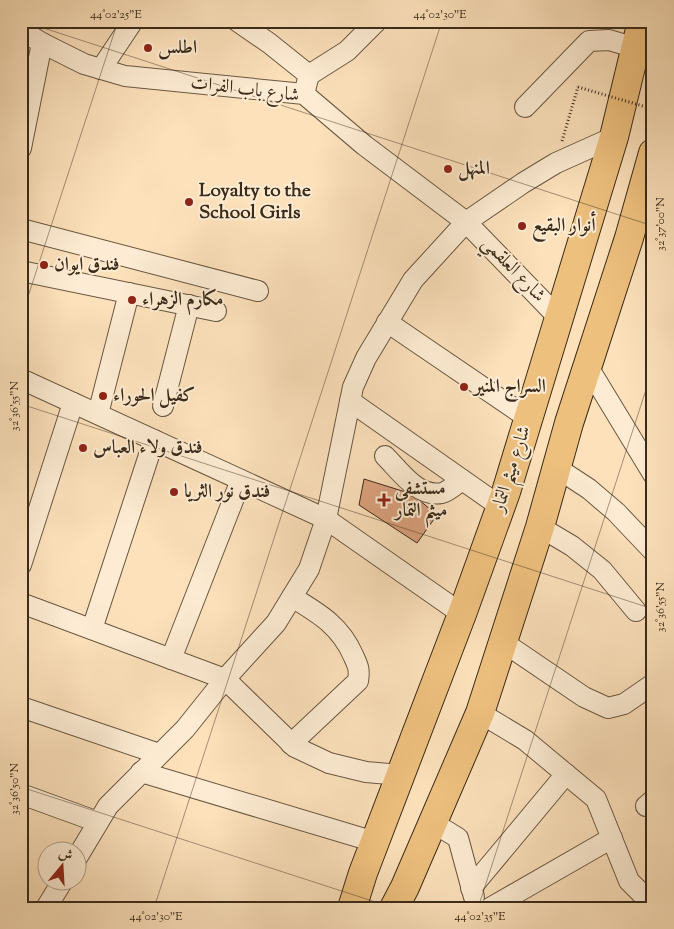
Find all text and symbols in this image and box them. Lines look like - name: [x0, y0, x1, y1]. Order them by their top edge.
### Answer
- text: 44°02'25"E: [90, 6, 143, 24]
- text: 44°02'30"E: [414, 6, 467, 24]
- place label: اطلس: [158, 35, 197, 62]
- marker: اطلس: [142, 42, 154, 54]
- street label: شارع باب الفرات: [189, 70, 301, 110]
- place label: المنهل: [458, 156, 490, 183]
- marker: المنهل: [442, 163, 454, 175]
- place label: Loyalty to the School Girls: [199, 178, 311, 227]
- marker: Loyalty to the School Girls: [183, 196, 195, 208]
- text: 32°37'00"N: [652, 197, 670, 251]
- place label: أنوار البقيع: [532, 211, 596, 242]
- marker: أنوار البقيع: [516, 220, 528, 232]
- street label: شارع العلقمي: [473, 231, 551, 311]
- place label: فندق ايوان: [54, 252, 120, 279]
- marker: فندق ايوان: [38, 259, 50, 271]
- place label: مكارم الزهراء: [142, 287, 223, 316]
- marker: مكارم الزهراء: [126, 294, 138, 306]
- place label: السراج المنير: [472, 374, 546, 403]
- text: 32°36'55"N: [6, 380, 24, 431]
- marker: السراج المنير: [458, 381, 470, 393]
- place label: كفيل الحوراء: [113, 383, 195, 410]
- marker: كفيل الحوراء: [97, 390, 109, 402]
- street label: شارع ميثم التمار: [485, 422, 542, 519]
- place label: فندق ولاء العباس: [93, 435, 203, 462]
- marker: فندق ولاء العباس: [77, 442, 89, 454]
- place label: مستشفى ميثم التمار: [393, 476, 447, 528]
- place label: فندق نور الثريا: [184, 479, 270, 506]
- marker: فندق نور الثريا: [168, 486, 180, 498]
- marker: مستشفى ميثم التمار: [377, 493, 391, 507]
- text: 32°36'55"N: [652, 581, 670, 632]
- text: 32°36'50"N: [6, 763, 24, 815]
- north arrow: [38, 842, 88, 892]
- text: ش: [56, 844, 75, 867]
- text: 44°02'30"E: [130, 908, 183, 926]
- text: 44°02'35"E: [455, 908, 506, 926]

